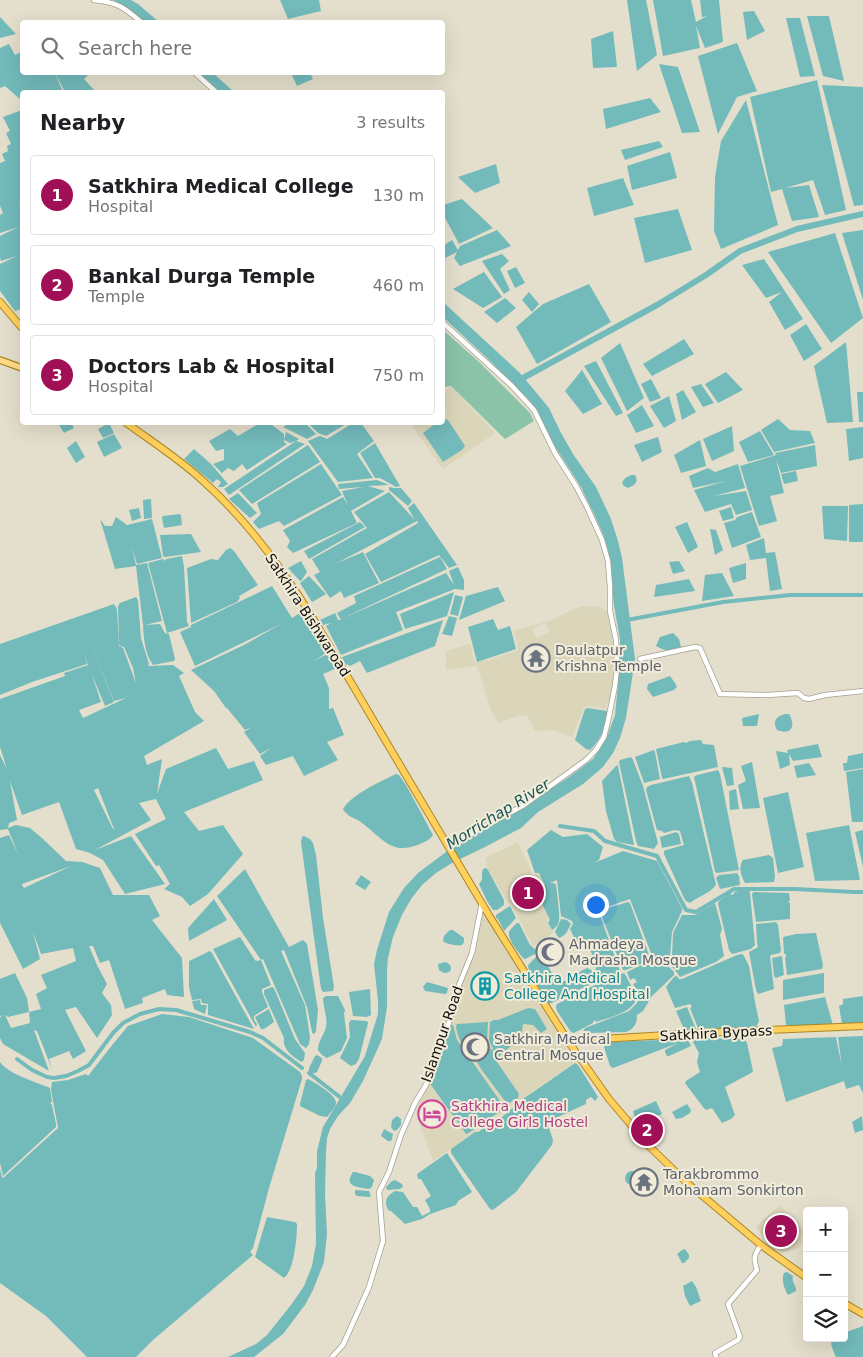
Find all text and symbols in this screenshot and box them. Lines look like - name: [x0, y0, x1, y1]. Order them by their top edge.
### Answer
- search box: [20, 20, 445, 75]
- icon: search: [38, 34, 66, 62]
- text: Search here: [78, 37, 192, 59]
- text: Nearby: [40, 111, 125, 135]
- text: 3 results: [356, 113, 425, 132]
- text: Satkhira Medical College: [88, 175, 354, 197]
- text: 1: [51, 186, 63, 205]
- text: 130 m: [373, 186, 424, 205]
- text: Hospital: [88, 197, 153, 216]
- text: Bankal Durga Temple: [88, 265, 315, 287]
- text: 2: [51, 276, 63, 295]
- text: 460 m: [373, 276, 424, 295]
- text: Temple: [88, 287, 145, 306]
- text: Doctors Lab & Hospital: [88, 355, 335, 377]
- text: 3: [51, 366, 63, 385]
- text: 750 m: [373, 366, 424, 385]
- text: Hospital: [88, 377, 153, 396]
- street label: Satkhira Bishwaroad: [262, 550, 354, 680]
- place label: Daulatpur Krishna Temple: [555, 642, 662, 674]
- temple icon: Daulatpur Krishna Temple: [521, 643, 551, 673]
- water label: Morrichap River: [443, 774, 554, 853]
- pin: 1: [512, 874, 544, 912]
- your location: [583, 892, 609, 918]
- place label: Ahmadeya Madrasha Mosque: [569, 936, 696, 968]
- mosque icon: Ahmadeya Madrasha Mosque: [535, 937, 565, 967]
- place label: Satkhira Medical College And Hospital: [504, 970, 650, 1002]
- building icon: Satkhira Medical College And Hospital: [470, 971, 500, 1001]
- street label: Islampur Road: [418, 984, 466, 1084]
- street label: Satkhira Bypass: [659, 1022, 773, 1044]
- place label: Satkhira Medical Central Mosque: [494, 1031, 610, 1063]
- mosque icon: Satkhira Medical Central Mosque: [460, 1032, 490, 1062]
- place label: Satkhira Medical College Girls Hostel: [451, 1098, 588, 1130]
- hotel icon: Satkhira Medical College Girls Hostel: [417, 1099, 447, 1129]
- pin: 2: [631, 1111, 663, 1149]
- place label: Tarakbrommo Mohanam Sonkirton: [662, 1166, 804, 1198]
- temple icon: Tarakbrommo Mohanam Sonkirton: [629, 1167, 659, 1197]
- map controls: [803, 1207, 848, 1342]
- button: +: [803, 1207, 848, 1252]
- pin: 3: [765, 1212, 797, 1250]
- button: −: [803, 1252, 848, 1297]
- button: layers: [803, 1297, 848, 1342]

